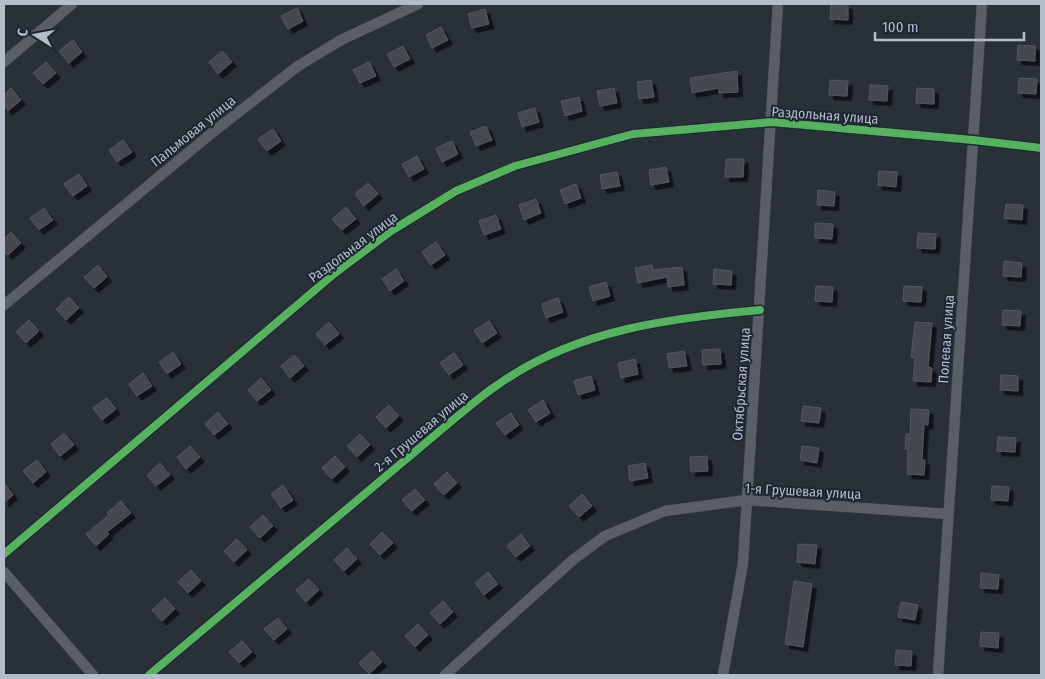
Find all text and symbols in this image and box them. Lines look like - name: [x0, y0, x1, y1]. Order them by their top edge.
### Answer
- north arrow: [10, 10, 60, 60]
- scale bar: [875, 10, 1024, 42]
- text: 100 m: [882, 18, 919, 36]
- text: С: [14, 27, 32, 38]
- street label: Пальмовая улица: [148, 92, 239, 171]
- street label: Раздольная улица: [771, 103, 879, 128]
- street label: Раздольная улица: [305, 208, 401, 286]
- street label: Полевая улица: [935, 294, 958, 384]
- street label: Октябрьская улица: [729, 327, 754, 441]
- street label: 2-я Грушевая улица: [371, 387, 472, 476]
- street label: 1-я Грушевая улица: [744, 480, 862, 503]

